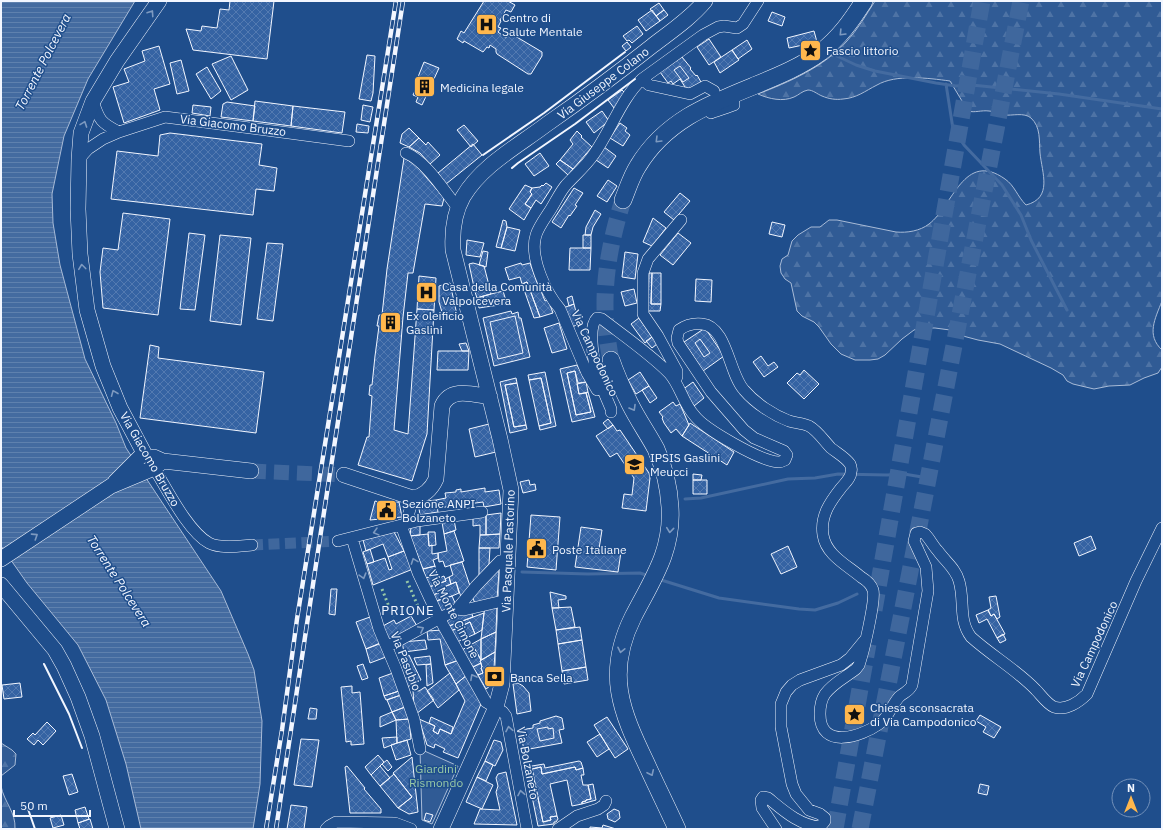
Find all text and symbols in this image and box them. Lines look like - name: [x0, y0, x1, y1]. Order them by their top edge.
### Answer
- place label: Centro di Salute Mentale: [502, 10, 583, 39]
- water label: Torrente Polcevera: [11, 11, 75, 113]
- one-way arrow: [146, 11, 153, 18]
- hospital icon: Centro di Salute Mentale: [473, 11, 499, 37]
- one-way arrow: [839, 28, 846, 36]
- place icon: Fascio littorio: [798, 37, 824, 63]
- street label: Via Giuseppe Colano: [554, 43, 652, 122]
- place label: Fascio littorio: [826, 43, 899, 58]
- building icon: Medicina legale: [411, 74, 437, 100]
- place label: Medicina legale: [440, 80, 524, 95]
- street label: Via Giacomo Bruzzo: [179, 111, 287, 139]
- one-way arrow: [80, 121, 88, 128]
- one-way arrow: [655, 135, 663, 143]
- one-way arrow: [77, 264, 86, 270]
- place label: Casa della Comunità Valpolcevera: [442, 279, 553, 308]
- hospital icon: Casa della Comunità Valpolcevera: [414, 280, 440, 306]
- street label: Via Campodonico: [568, 307, 622, 399]
- place label: Ex oleificio Gaslini: [406, 308, 464, 337]
- building icon: Ex oleificio Gaslini: [377, 309, 403, 335]
- one-way arrow: [110, 389, 118, 396]
- one-way arrow: [628, 404, 635, 412]
- street label: Via Giacomo Bruzzo: [117, 409, 183, 509]
- place label: IPSIS Gaslini Meucci: [650, 450, 720, 479]
- school or university icon: IPSIS Gaslini Meucci: [621, 451, 647, 477]
- street label: Via Pasquale Pastorino: [498, 489, 518, 613]
- place label: Sezione ANPI Bolzaneto: [402, 496, 475, 525]
- public building icon: Sezione ANPI Bolzaneto: [374, 497, 400, 523]
- one-way arrow: [373, 527, 380, 535]
- one-way arrow: [665, 527, 674, 533]
- water label: Torrente Polcevera: [83, 532, 155, 630]
- one-way arrow: [31, 533, 38, 541]
- public building icon: Poste Italiane: [523, 536, 549, 562]
- place label: Poste Italiane: [552, 542, 627, 557]
- one-way arrow: [410, 558, 418, 565]
- street label: Via Monte Cimone: [425, 567, 483, 661]
- one-way arrow: [358, 572, 367, 579]
- street label: Via Campodonico: [1067, 598, 1121, 690]
- district label: PRIONE: [381, 602, 435, 619]
- one-way arrow: [417, 626, 424, 634]
- street label: Via Pasubio: [387, 629, 425, 693]
- one-way arrow: [617, 646, 625, 653]
- bank icon: Banca Sella: [482, 664, 508, 690]
- place label: Banca Sella: [510, 670, 573, 685]
- one-way arrow: [470, 674, 477, 681]
- place label: Chiesa sconsacrata di Via Campodonico: [870, 700, 977, 729]
- place icon: Chiesa sconsacrata di Via Campodonico: [842, 701, 868, 727]
- street label: Via Bolzaneto: [514, 725, 542, 801]
- one-way arrow: [505, 726, 513, 732]
- park label: Giardini Rismondo: [409, 761, 463, 790]
- one-way arrow: [646, 769, 654, 777]
- north arrow: [1111, 778, 1151, 818]
- text: N: [1127, 781, 1135, 795]
- one-way arrow: [517, 790, 525, 796]
- scale bar: [14, 792, 90, 818]
- text: 50 m: [20, 798, 48, 813]

